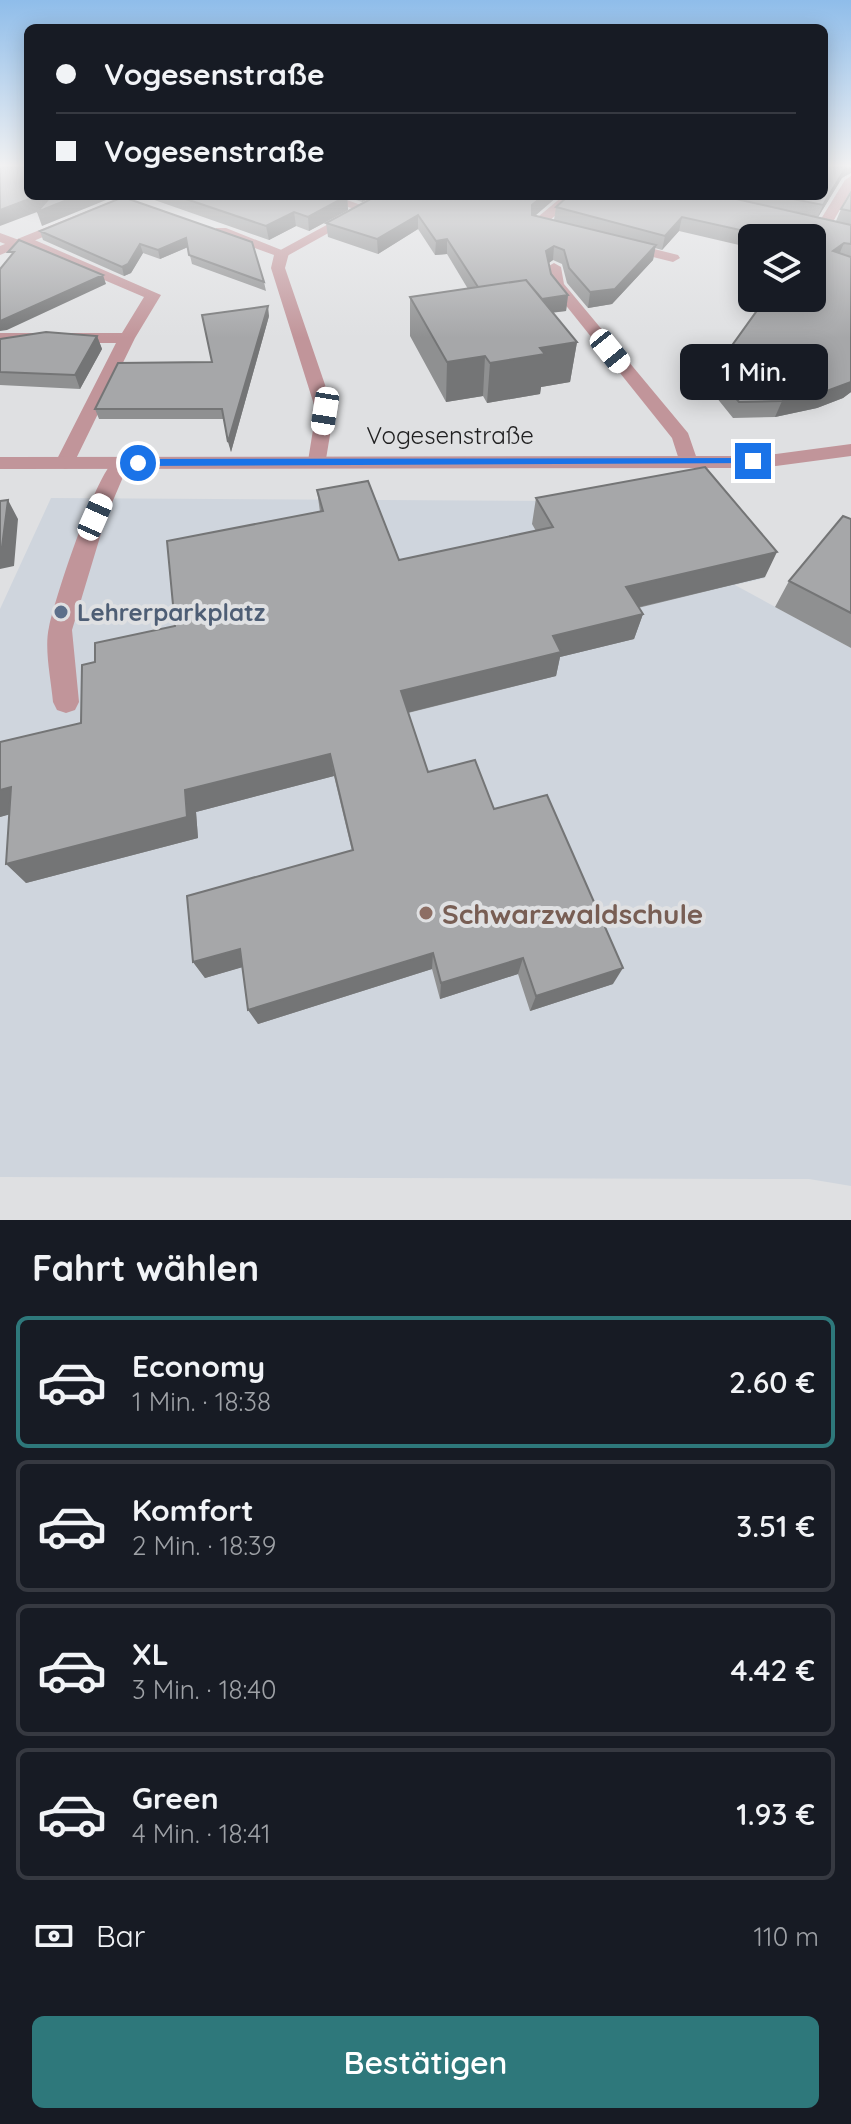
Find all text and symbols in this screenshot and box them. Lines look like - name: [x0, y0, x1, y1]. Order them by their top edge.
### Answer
- text: Vogesenstraße: [104, 55, 325, 93]
- text: Vogesenstraße: [104, 132, 325, 170]
- map controls: [738, 224, 826, 312]
- button: layers: [738, 224, 826, 312]
- car: [586, 325, 634, 377]
- callout: 1 Min.: [679, 345, 827, 401]
- text: 1 Min.: [721, 355, 787, 388]
- car: [309, 385, 341, 437]
- street label: Vogesenstraße: [366, 420, 534, 450]
- route end: [735, 443, 771, 479]
- route start: [120, 445, 156, 481]
- car: [74, 490, 116, 544]
- place label: Lehrerparkplatz: [77, 597, 266, 627]
- marker: Lehrerparkplatz: [52, 603, 70, 621]
- place label: Schwarzwaldschule: [442, 896, 703, 931]
- marker: Schwarzwaldschule: [417, 904, 435, 922]
- text: Fahrt wählen: [32, 1245, 259, 1290]
- icon: car: [36, 1346, 108, 1418]
- text: Economy: [132, 1347, 265, 1385]
- text: 2.60 €: [729, 1363, 815, 1401]
- text: 1 Min. · 18:38: [132, 1385, 271, 1418]
- icon: car: [36, 1490, 108, 1562]
- text: Komfort: [132, 1491, 254, 1529]
- text: 3.51 €: [736, 1507, 815, 1545]
- text: 2 Min. · 18:39: [132, 1529, 276, 1562]
- icon: car: [36, 1634, 108, 1706]
- text: XL: [132, 1635, 169, 1673]
- text: 4.42 €: [731, 1651, 815, 1689]
- text: 3 Min. · 18:40: [132, 1673, 276, 1706]
- icon: car: [36, 1778, 108, 1850]
- text: Green: [132, 1779, 219, 1817]
- text: 1.93 €: [736, 1795, 815, 1833]
- text: 4 Min. · 18:41: [132, 1817, 271, 1850]
- icon: cash: [32, 1914, 76, 1958]
- text: Bar: [96, 1917, 145, 1955]
- text: 110 m: [753, 1920, 819, 1953]
- button: Bestätigen: [32, 2016, 819, 2108]

